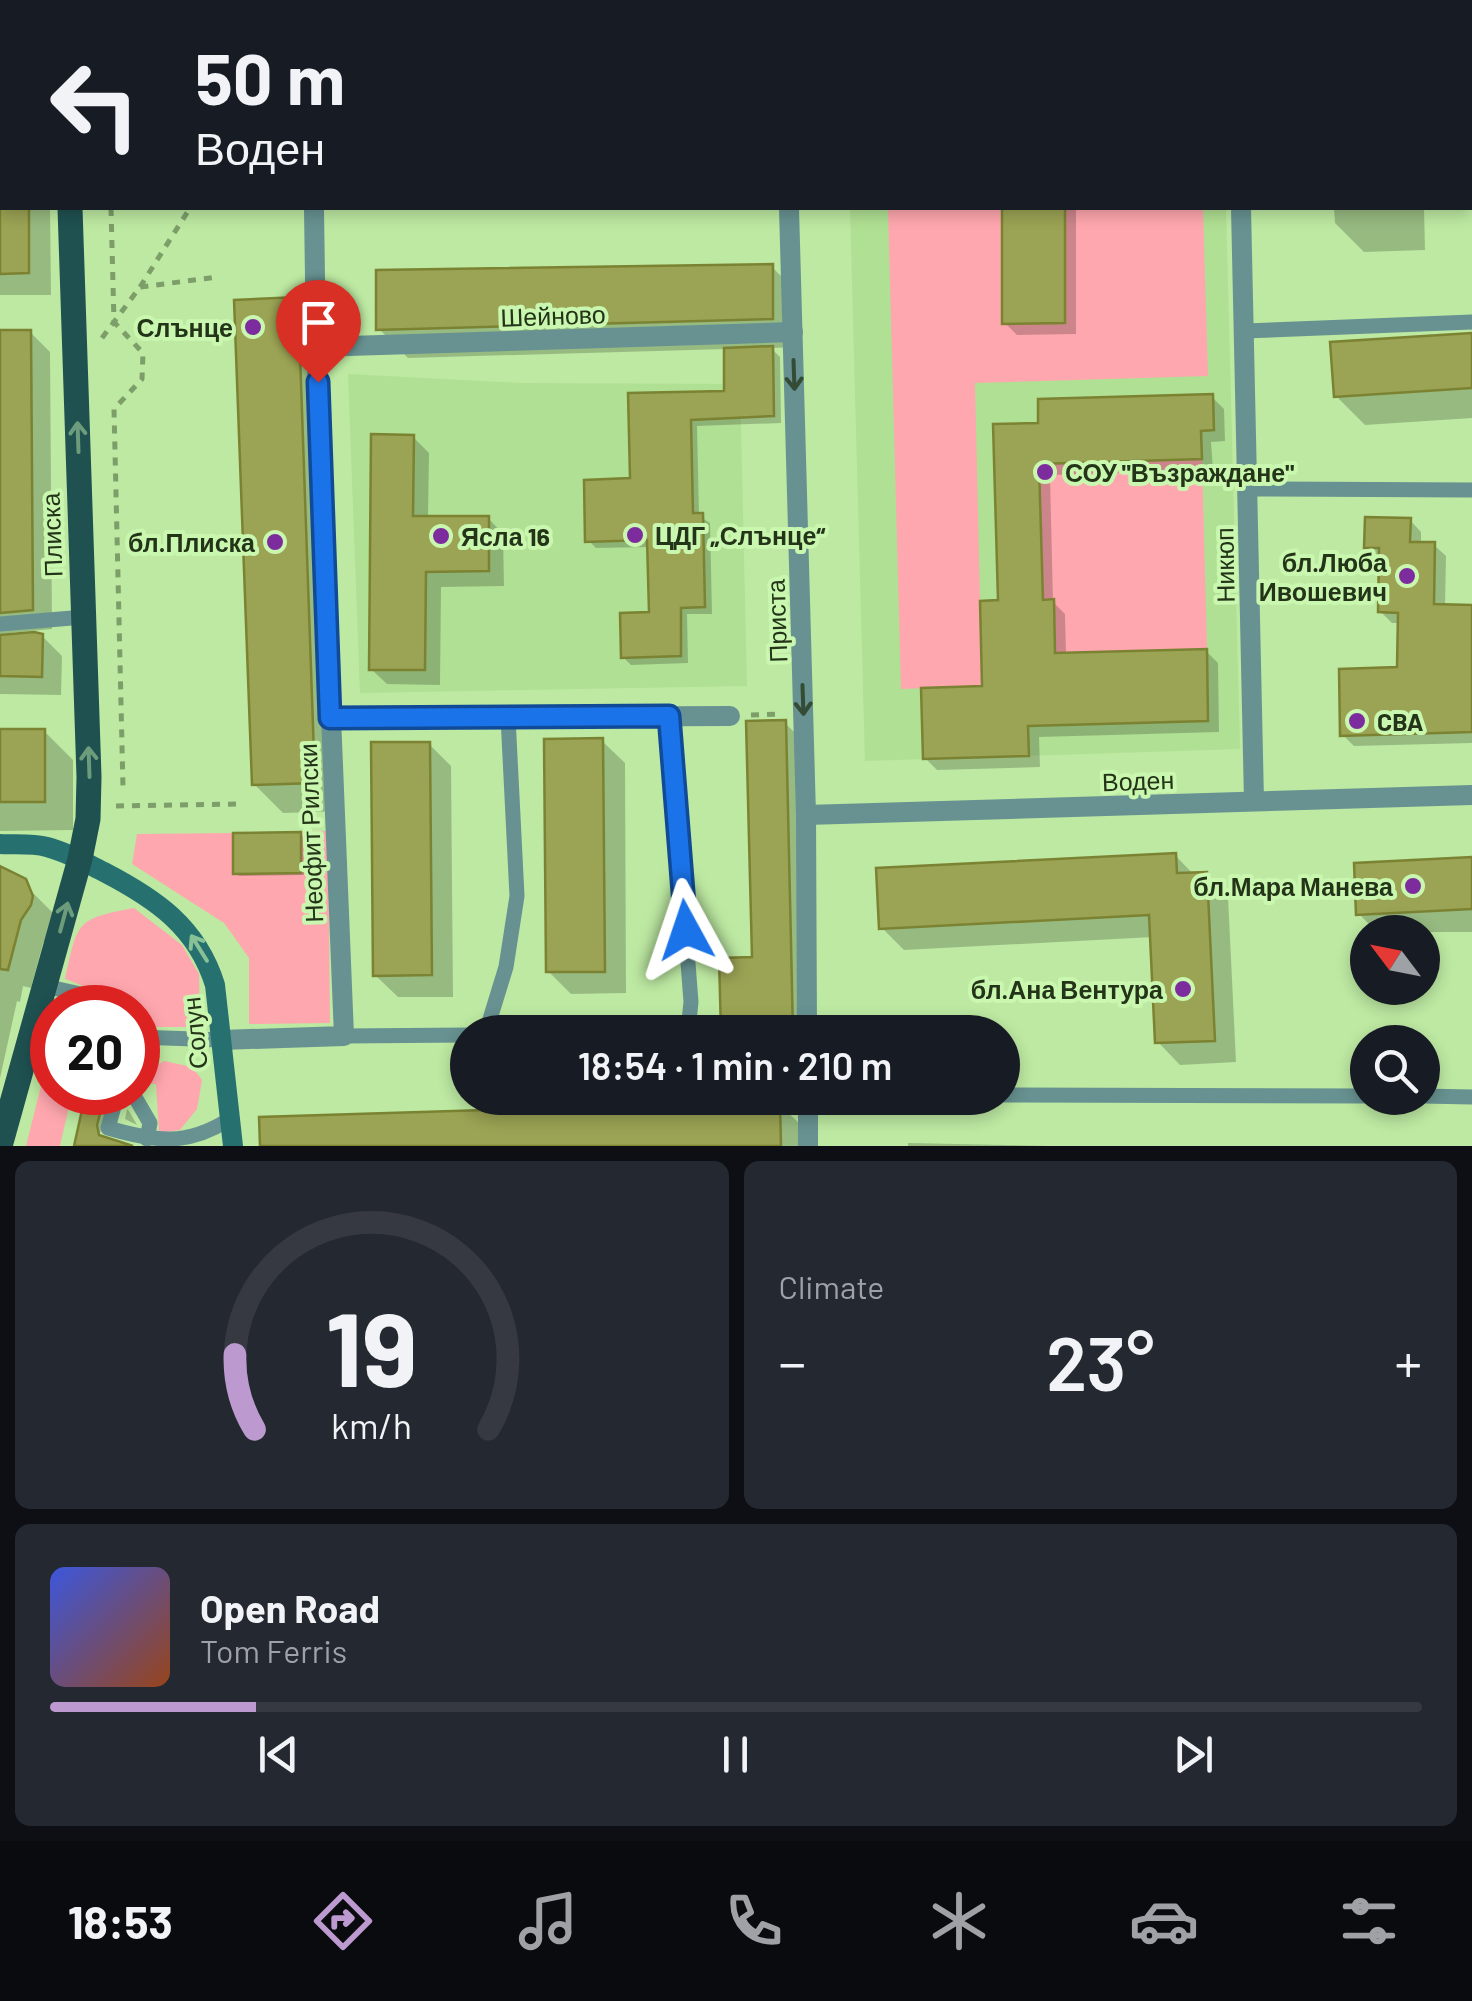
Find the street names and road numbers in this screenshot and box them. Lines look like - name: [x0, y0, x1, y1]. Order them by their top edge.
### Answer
- street label: Шейново: [500, 298, 606, 332]
- street label: Плиска: [35, 492, 67, 578]
- street label: Никюп: [1208, 527, 1240, 603]
- street label: Приста: [760, 579, 792, 663]
- street label: Неофит Рилски: [292, 743, 328, 923]
- street label: Воден: [1101, 764, 1175, 796]
- street label: Солун: [175, 995, 213, 1071]

